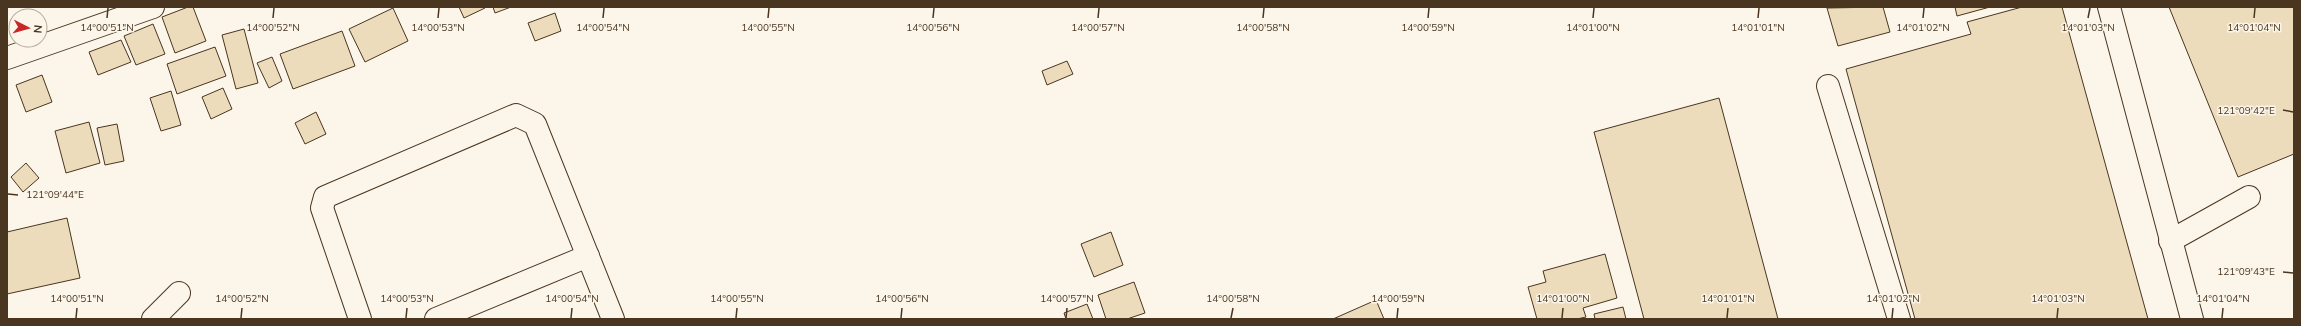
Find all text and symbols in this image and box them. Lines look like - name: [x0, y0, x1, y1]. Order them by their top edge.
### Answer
- north arrow: [8, 8, 48, 48]
- text: 14°00'51"N: [80, 21, 134, 34]
- text: 14°00'52"N: [246, 21, 300, 34]
- text: 14°00'53"N: [411, 21, 465, 34]
- text: 14°00'54"N: [576, 21, 630, 34]
- text: 14°00'55"N: [741, 21, 795, 34]
- text: 14°00'56"N: [906, 21, 960, 34]
- text: 14°00'57"N: [1071, 21, 1125, 34]
- text: 14°00'58"N: [1236, 21, 1290, 34]
- text: 14°00'59"N: [1401, 21, 1455, 34]
- text: 14°01'00"N: [1566, 21, 1620, 34]
- text: 14°01'01"N: [1731, 21, 1785, 34]
- text: 14°01'02"N: [1896, 21, 1950, 34]
- text: 14°01'03"N: [2061, 21, 2115, 34]
- text: 14°01'04"N: [2227, 21, 2281, 34]
- text: N: [31, 24, 45, 34]
- text: 121°09'42"E: [2217, 104, 2275, 117]
- text: 121°09'44"E: [26, 188, 84, 201]
- text: 121°09'43"E: [2217, 265, 2275, 278]
- text: 14°00'51"N: [50, 292, 104, 305]
- text: 14°00'52"N: [215, 292, 269, 305]
- text: 14°00'53"N: [380, 292, 434, 305]
- text: 14°00'54"N: [545, 292, 599, 305]
- text: 14°00'55"N: [710, 292, 764, 305]
- text: 14°00'56"N: [875, 292, 929, 305]
- text: 14°00'57"N: [1040, 292, 1094, 305]
- text: 14°00'58"N: [1206, 292, 1260, 305]
- text: 14°00'59"N: [1371, 292, 1425, 305]
- text: 14°01'00"N: [1536, 292, 1590, 305]
- text: 14°01'01"N: [1701, 292, 1755, 305]
- text: 14°01'02"N: [1866, 292, 1920, 305]
- text: 14°01'03"N: [2031, 292, 2085, 305]
- text: 14°01'04"N: [2196, 292, 2250, 305]

